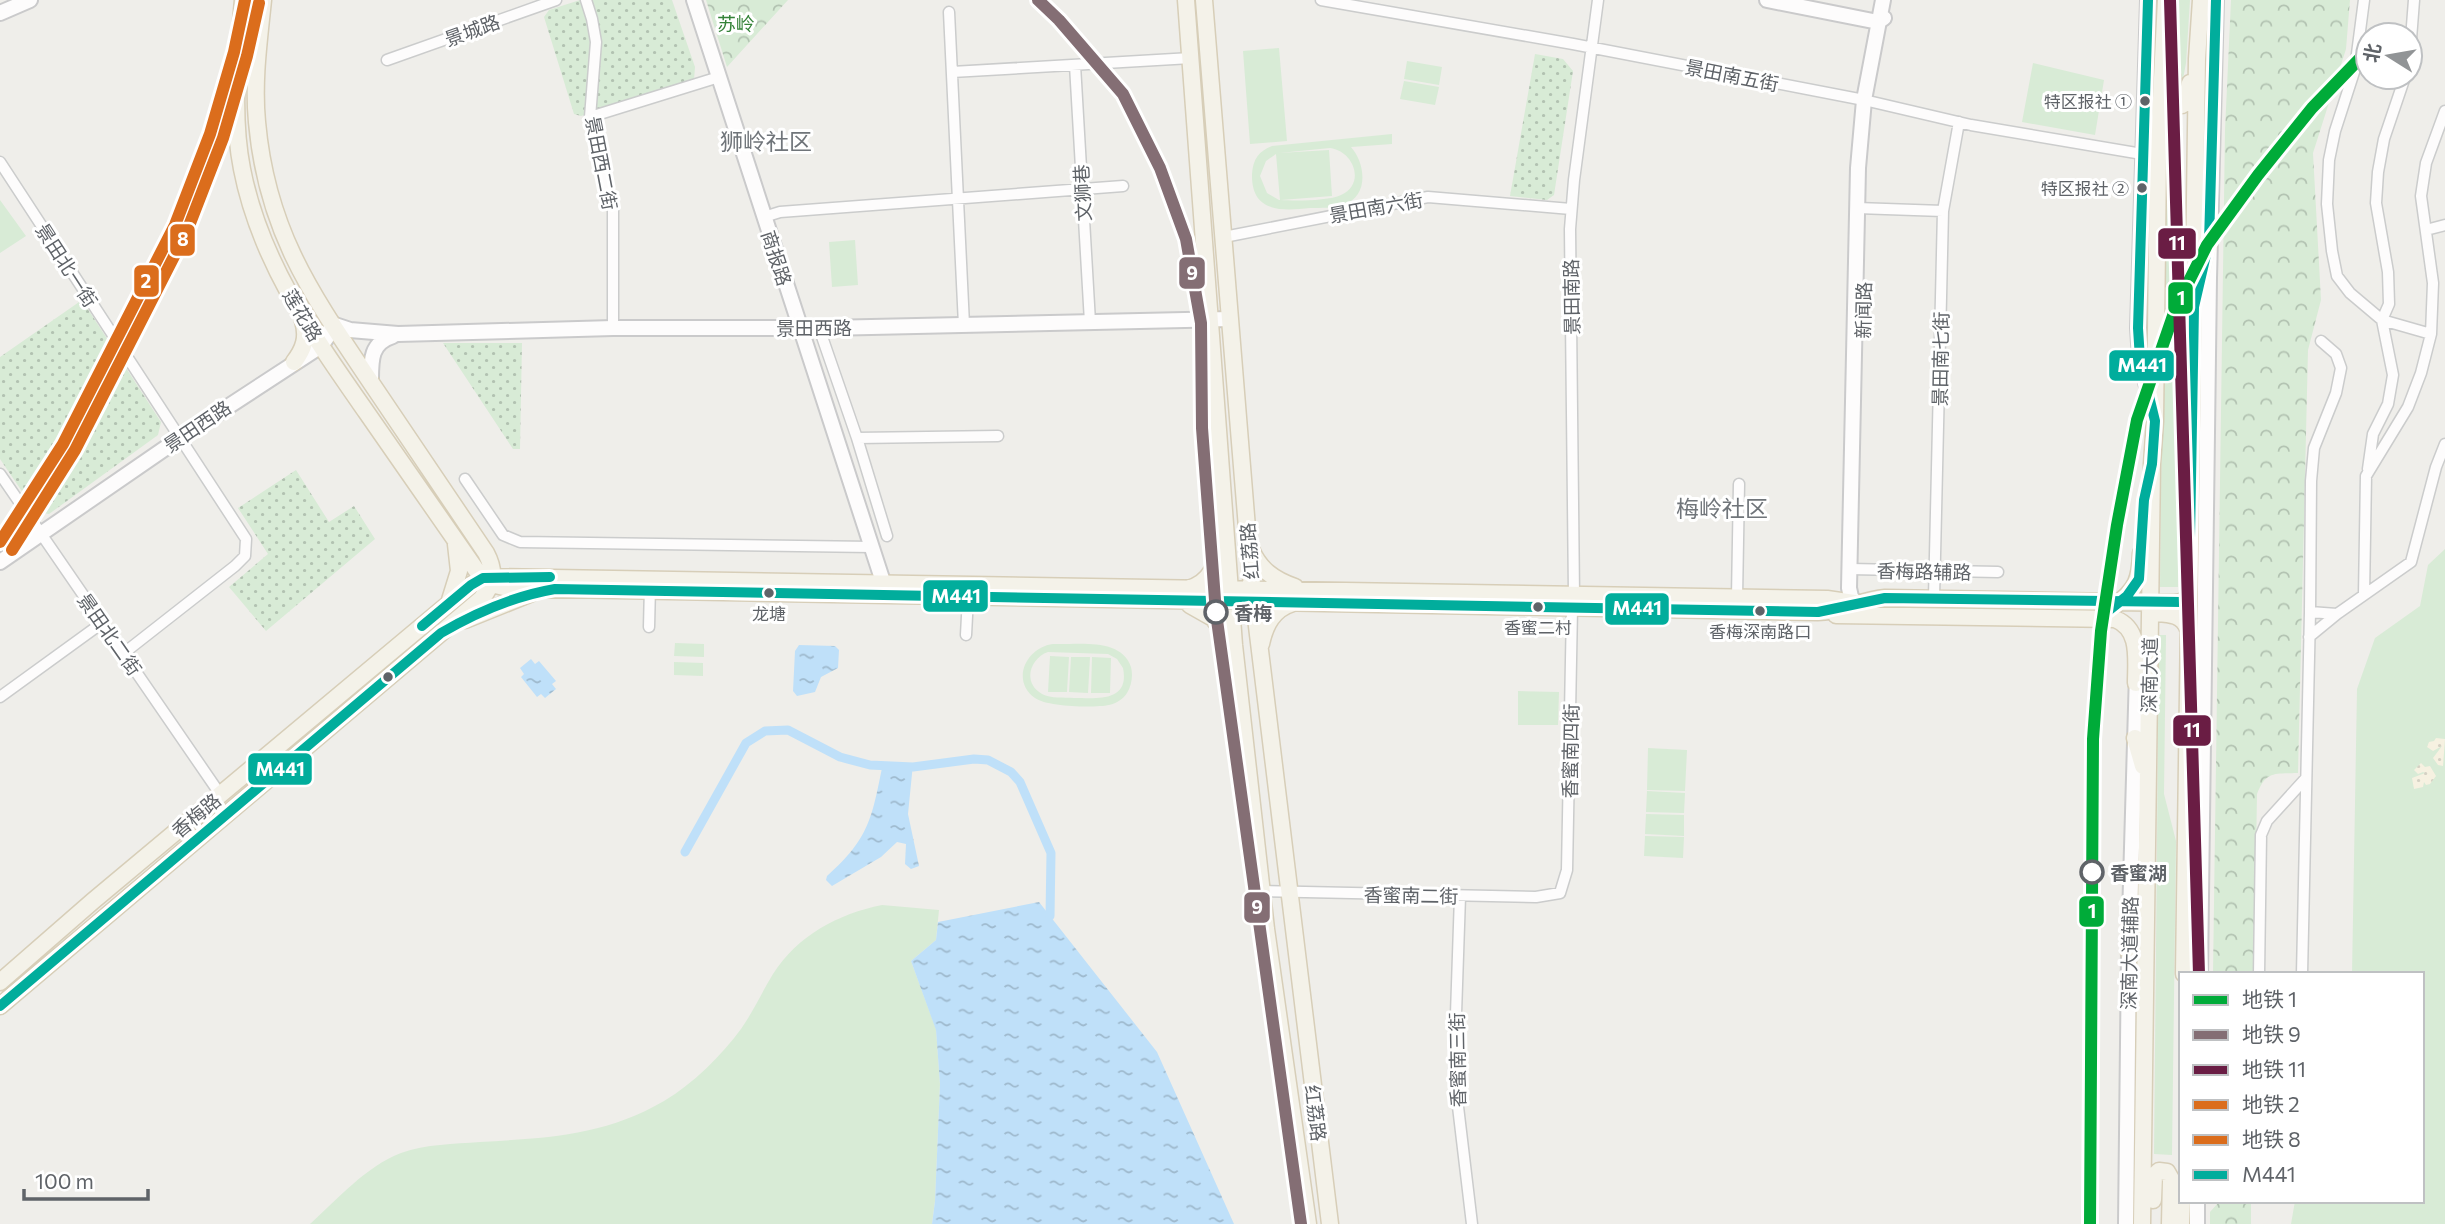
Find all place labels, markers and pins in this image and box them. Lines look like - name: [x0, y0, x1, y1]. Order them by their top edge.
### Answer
- place label: 特区报社 ①: [2044, 91, 2132, 112]
- marker: 特区报社 ①: [2138, 94, 2152, 108]
- place label: 特区报社 ②: [2041, 178, 2129, 199]
- marker: 特区报社 ②: [2135, 181, 2149, 195]
- marker: 龙塘: [762, 586, 776, 600]
- marker: 香梅: [1204, 600, 1228, 624]
- marker: 香蜜二村: [1531, 600, 1545, 614]
- place label: 香梅: [1234, 601, 1272, 624]
- place label: 龙塘: [752, 603, 786, 624]
- marker: 香梅深南路口: [1753, 604, 1767, 618]
- place label: 香蜜二村: [1504, 617, 1572, 638]
- place label: 香梅深南路口: [1709, 621, 1811, 642]
- unlabelled marker: [381, 670, 395, 684]
- marker: 香蜜湖: [2080, 860, 2104, 884]
- place label: 香蜜湖: [2110, 861, 2167, 884]

